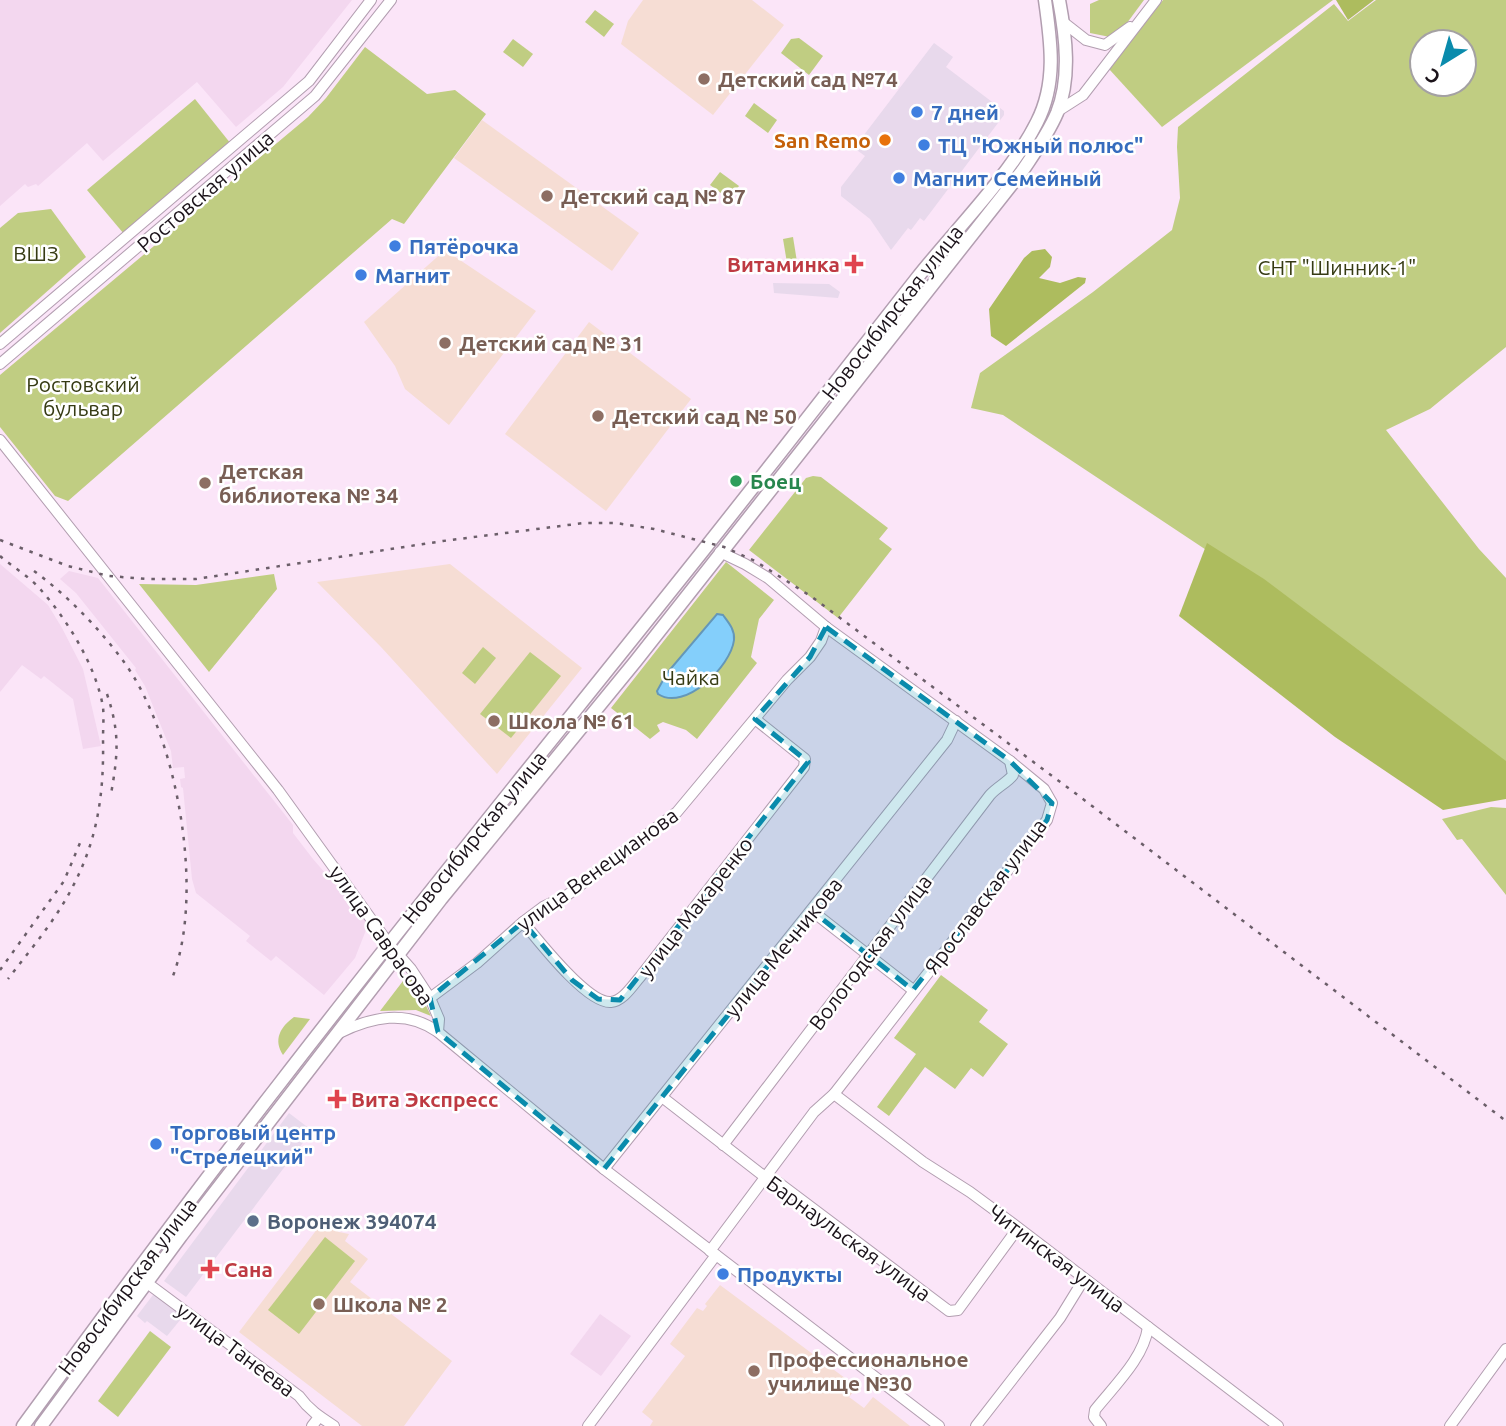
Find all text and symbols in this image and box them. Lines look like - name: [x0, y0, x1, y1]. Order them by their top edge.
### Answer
- north arrow: [1408, 28, 1478, 98]
- text: С: [1421, 64, 1444, 89]
- place label: Детский сад №74: [718, 67, 898, 91]
- marker: Детский сад №74: [696, 71, 712, 87]
- place label: 7 дней: [931, 100, 999, 124]
- marker: 7 дней: [909, 104, 925, 120]
- street label: Ростовская улица: [132, 125, 278, 257]
- place label: San Remo: [774, 128, 871, 152]
- marker: San Remo: [877, 132, 893, 148]
- place label: ТЦ "Южный полюс": [938, 133, 1144, 157]
- marker: ТЦ "Южный полюс": [916, 137, 932, 153]
- place label: Магнит Семейный: [913, 166, 1102, 190]
- marker: Магнит Семейный: [891, 170, 907, 186]
- place label: Детский сад № 87: [561, 184, 746, 208]
- marker: Детский сад № 87: [539, 188, 555, 204]
- street label: Новосибирская улица: [816, 220, 968, 404]
- place label: Пятёрочка: [409, 234, 519, 258]
- marker: Пятёрочка: [387, 238, 403, 254]
- park label: ВШЗ: [13, 241, 59, 265]
- place label: Витаминка: [727, 252, 840, 276]
- park label: СНТ "Шинник-1": [1258, 255, 1416, 279]
- marker: Витаминка: [846, 256, 862, 272]
- place label: Магнит: [375, 263, 451, 287]
- marker: Магнит: [353, 267, 369, 283]
- place label: Детский сад № 31: [459, 331, 644, 355]
- marker: Детский сад № 31: [437, 335, 453, 351]
- park label: Ростовский бульвар: [26, 372, 140, 420]
- place label: Детский сад № 50: [612, 404, 797, 428]
- marker: Детский сад № 50: [590, 408, 606, 424]
- place label: Детская библиотека № 34: [219, 459, 398, 507]
- place label: Боец: [750, 469, 801, 493]
- marker: Боец: [728, 473, 744, 489]
- marker: Детская библиотека № 34: [197, 475, 213, 491]
- park label: Чайка: [662, 665, 720, 689]
- place label: Школа № 61: [508, 709, 635, 733]
- marker: Школа № 61: [486, 713, 502, 729]
- street label: Новосибирская улица: [397, 746, 551, 928]
- street label: улица Венецианова: [512, 802, 682, 936]
- street label: Ярославская улица: [919, 814, 1051, 978]
- street label: улица Макаренко: [633, 832, 757, 982]
- street label: улица Саврасова: [325, 861, 439, 1009]
- street label: Вологодская улица: [804, 870, 936, 1034]
- street label: улица Мечникова: [719, 872, 847, 1022]
- place label: Вита Экспресс: [351, 1087, 498, 1111]
- marker: Вита Экспресс: [329, 1091, 345, 1107]
- place label: Торговый центр "Стрелецкий": [170, 1120, 336, 1168]
- marker: Торговый центр "Стрелецкий": [148, 1136, 164, 1152]
- street label: Барнаульская улица: [762, 1170, 936, 1306]
- street label: Новосибирская улица: [53, 1193, 201, 1379]
- street label: Читинская улица: [984, 1199, 1130, 1317]
- place label: Воронеж 394074: [267, 1209, 437, 1233]
- marker: Воронеж 394074: [245, 1213, 261, 1229]
- place label: Сана: [224, 1257, 273, 1281]
- marker: Сана: [202, 1261, 218, 1277]
- place label: Продукты: [737, 1262, 842, 1286]
- marker: Продукты: [715, 1266, 731, 1282]
- place label: Школа № 2: [333, 1292, 448, 1316]
- marker: Школа № 2: [311, 1296, 327, 1312]
- street label: улица Танеева: [172, 1297, 300, 1401]
- place label: Профессиональное училище №30: [768, 1347, 969, 1395]
- marker: Профессиональное училище №30: [746, 1363, 762, 1379]

